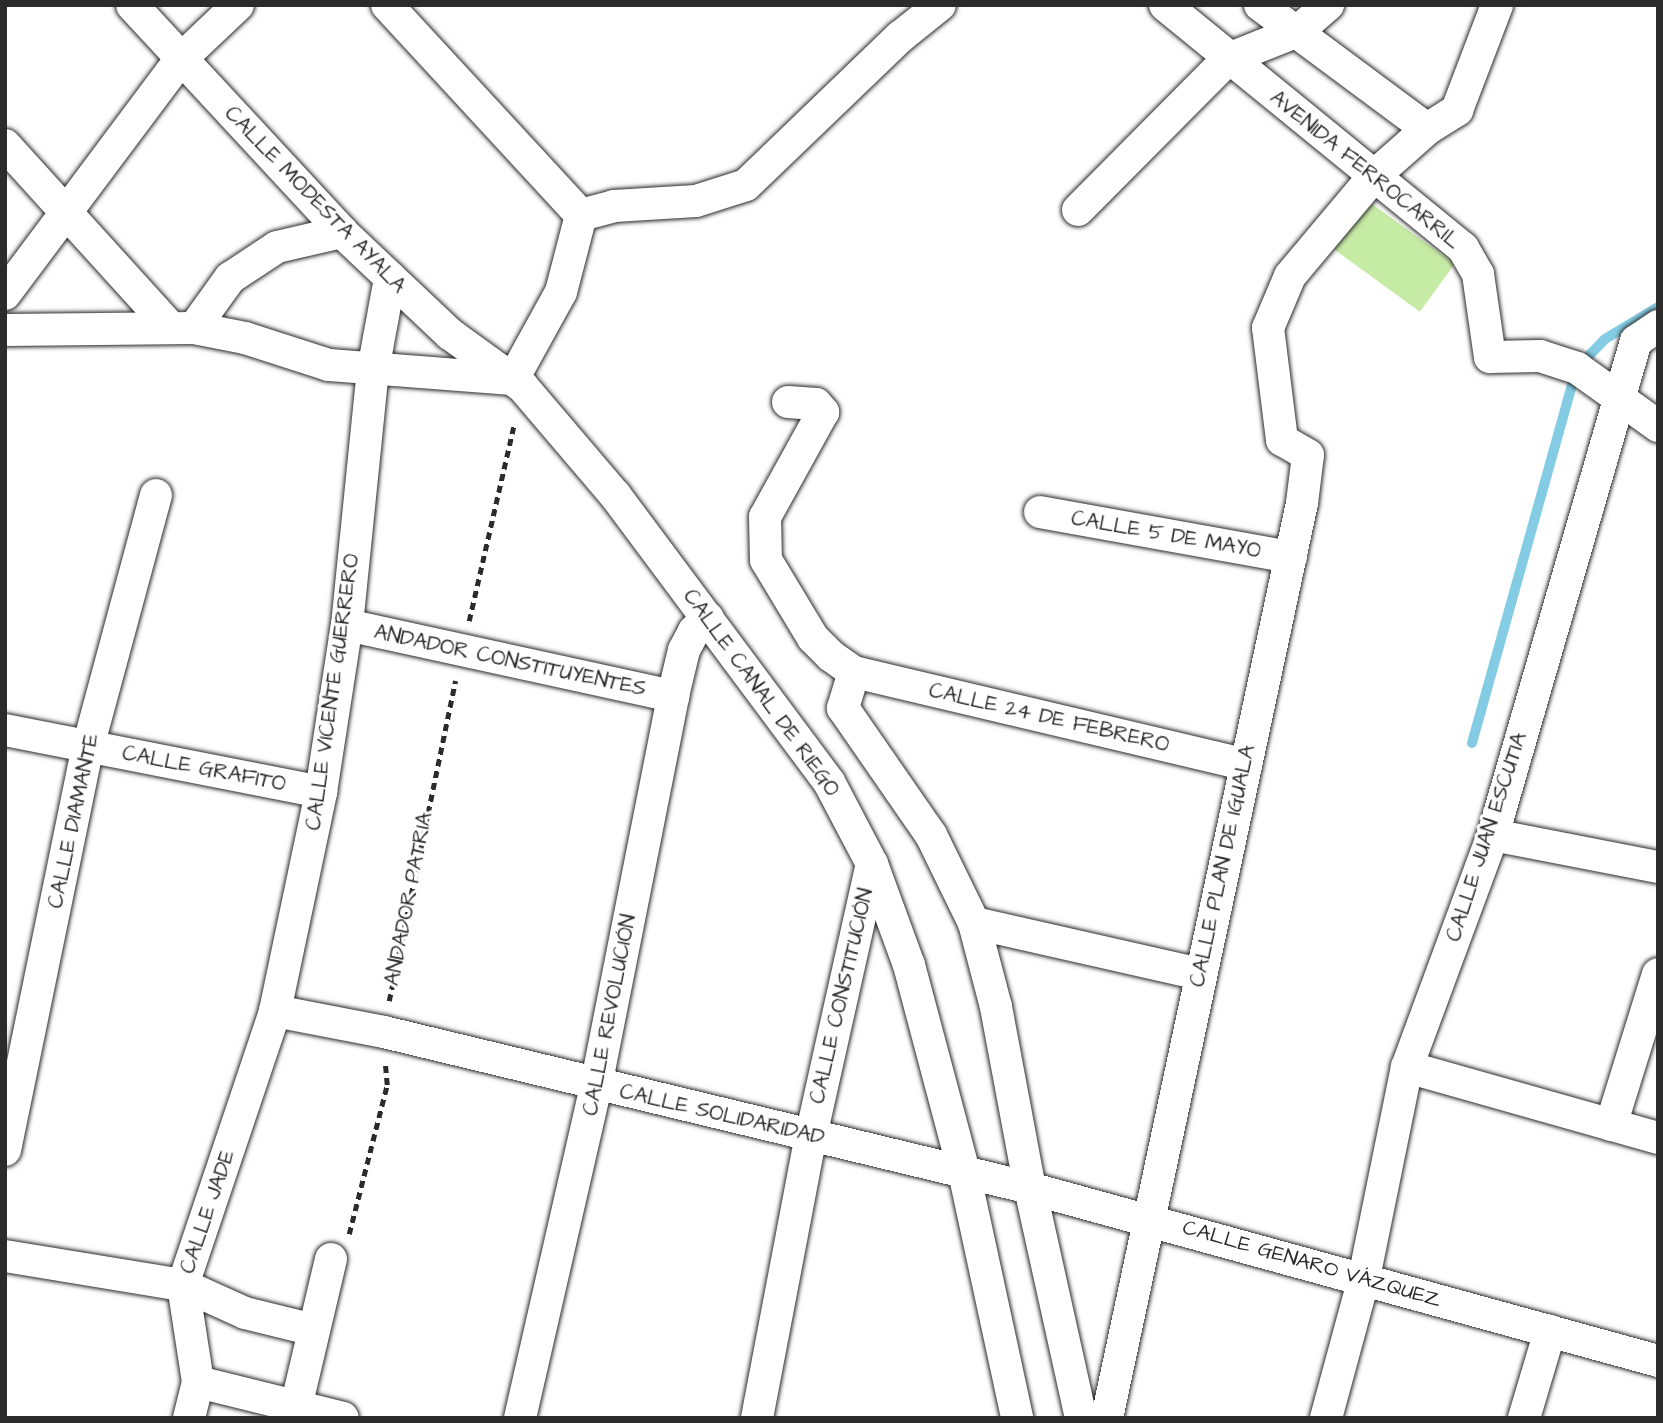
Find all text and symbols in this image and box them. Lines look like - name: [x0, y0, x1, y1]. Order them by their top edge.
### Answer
- street label: AVENIDA FERROCARRIL: [1265, 85, 1465, 255]
- street label: CALLE MODESTA AYALA: [219, 101, 411, 299]
- street label: CALLE 5 DE MAYO: [1069, 506, 1263, 564]
- street label: CALLE VICENTE GUERRERO: [301, 552, 365, 832]
- street label: CALLE CANAL DE RIEGO: [677, 585, 845, 801]
- street label: ANDADOR CONSTITUYENTES: [372, 620, 648, 702]
- street label: CALLE 24 DE FEBRERO: [926, 678, 1172, 758]
- street label: CALLE JUAN ESCUTIA: [1441, 729, 1533, 945]
- street label: CALLE DIAMANTE: [43, 731, 105, 911]
- street label: CALLE GRAFITO: [120, 741, 288, 797]
- street label: CALLE PLAN DE IGUALA: [1185, 743, 1261, 989]
- street label: ANDADOR PATRIA: [380, 810, 438, 988]
- street label: CALLE CONSTITUCIÓN: [805, 886, 879, 1106]
- street label: CALLE REVOLUCIÓN: [578, 912, 642, 1118]
- street label: CALLE SOLIDARIDAD: [617, 1079, 827, 1151]
- street label: CALLE JADE: [175, 1147, 241, 1277]
- street label: CALLE GENARO VÁZQUEZ: [1180, 1215, 1444, 1313]

